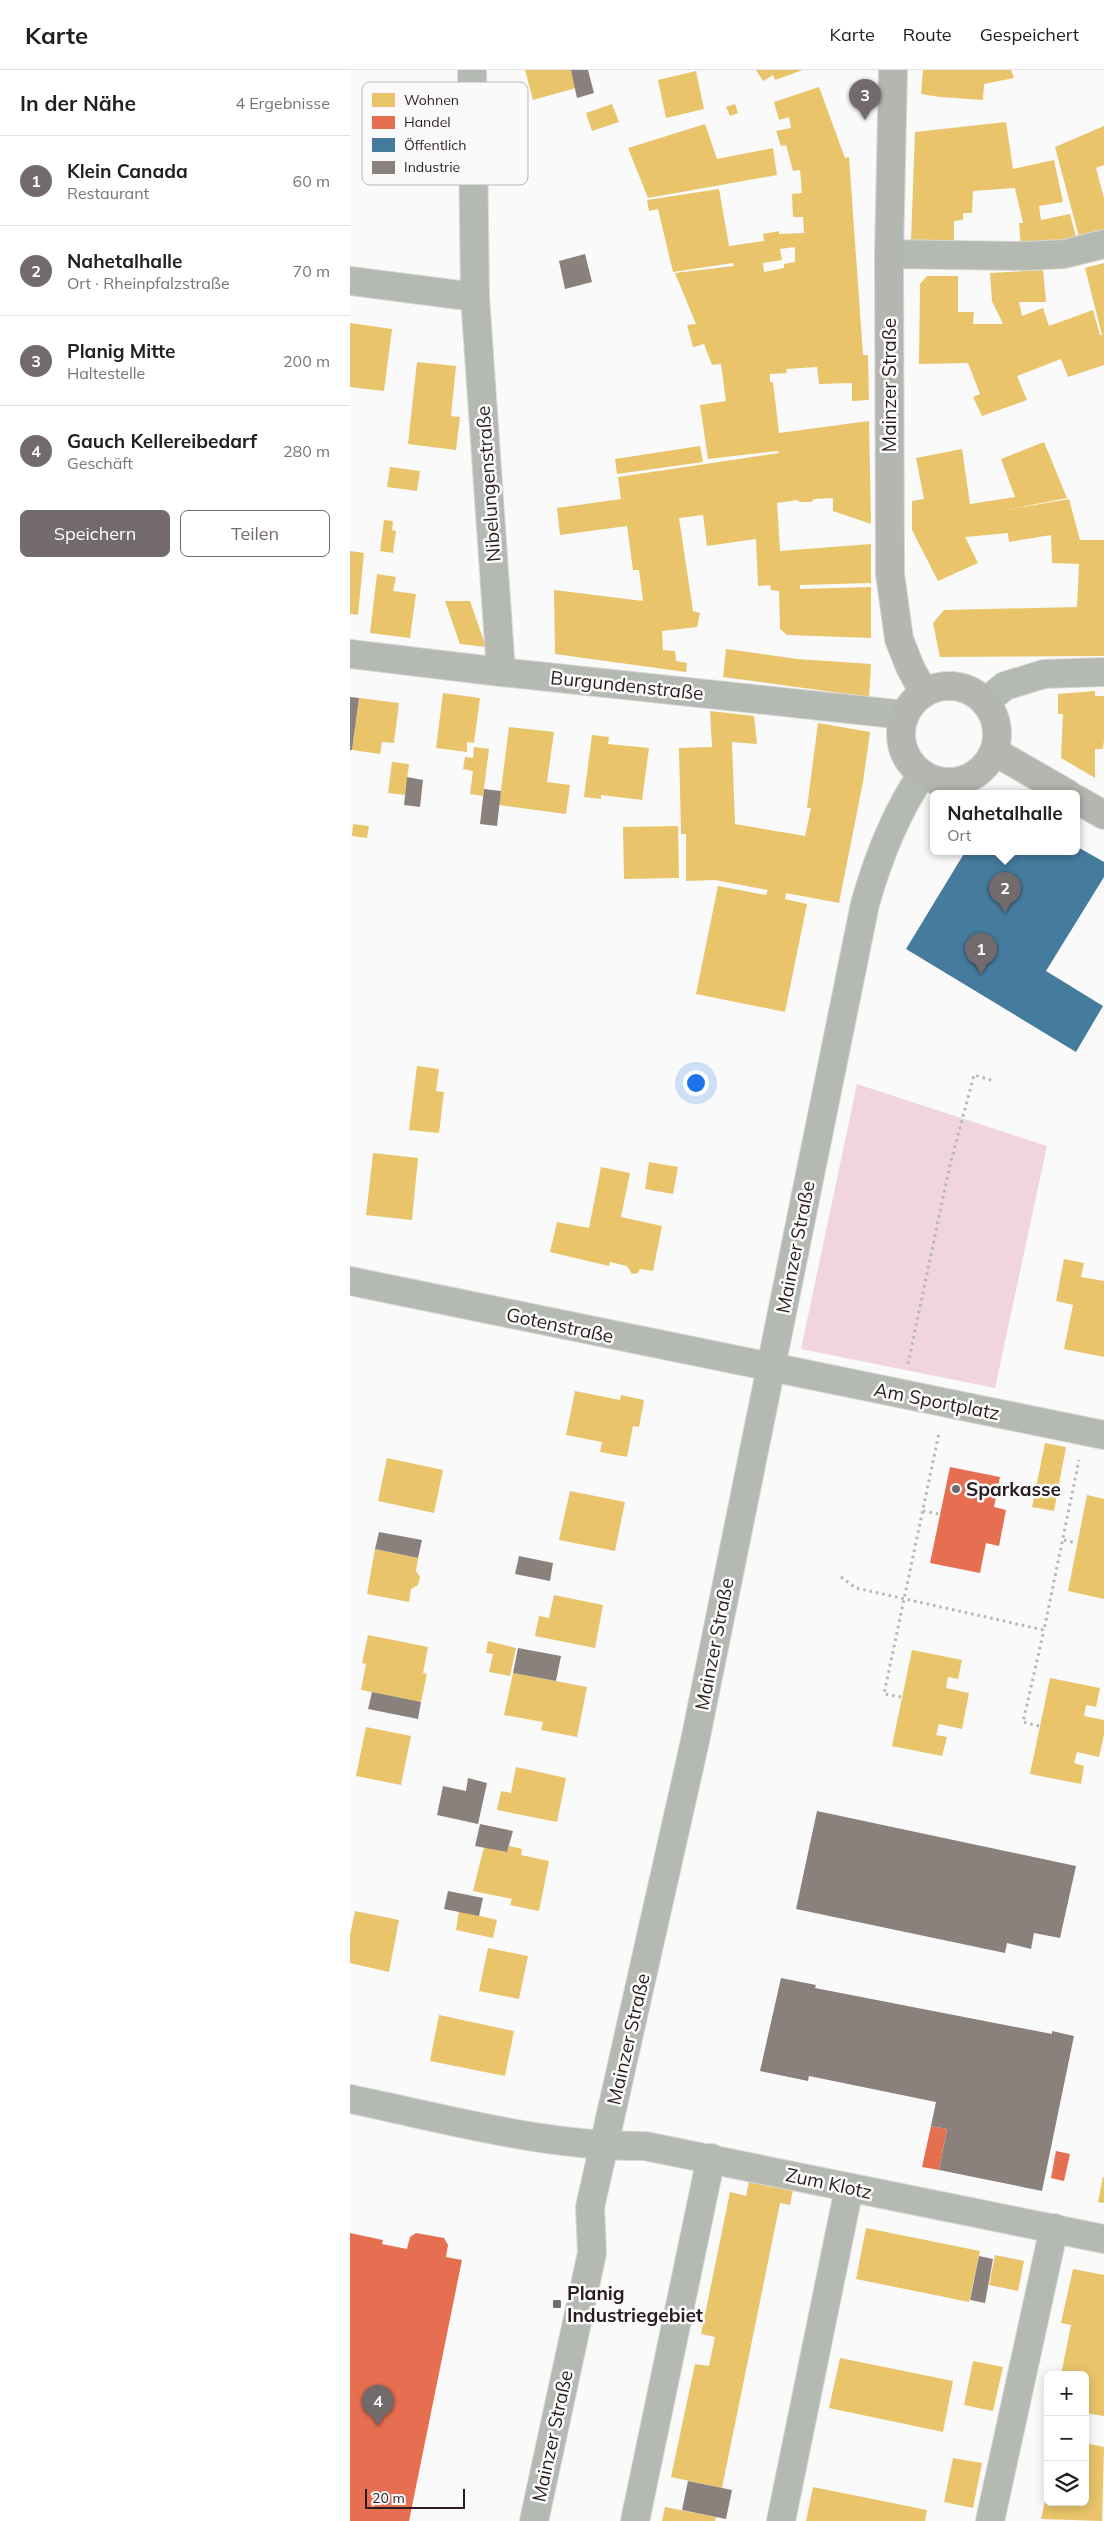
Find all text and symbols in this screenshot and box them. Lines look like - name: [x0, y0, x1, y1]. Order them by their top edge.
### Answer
- text: Karte: [25, 20, 88, 50]
- text: Karte: [830, 23, 875, 46]
- text: Route: [903, 23, 952, 46]
- text: Gespeichert: [980, 23, 1079, 46]
- pin: 3: [849, 79, 881, 120]
- legend: [362, 82, 528, 185]
- text: In der Nähe: [20, 90, 136, 116]
- text: Wohnen: [404, 91, 459, 109]
- text: 4 Ergebnisse: [235, 93, 330, 113]
- text: Handel: [404, 113, 451, 131]
- text: Öffentlich: [404, 136, 466, 154]
- text: Industrie: [404, 158, 460, 176]
- text: Klein Canada: [67, 159, 188, 183]
- text: 1: [31, 171, 41, 191]
- text: 60 m: [293, 171, 330, 191]
- text: Restaurant: [67, 183, 149, 203]
- text: Nahetalhalle: [67, 249, 182, 273]
- text: 2: [31, 261, 41, 281]
- text: 70 m: [293, 261, 330, 281]
- text: Ort · Rheinpfalzstraße: [67, 273, 230, 293]
- street label: Mainzer Straße: [877, 318, 901, 452]
- text: Planig Mitte: [67, 339, 176, 363]
- text: 3: [31, 351, 41, 371]
- text: 200 m: [283, 351, 330, 371]
- text: Haltestelle: [67, 363, 145, 383]
- street label: Nibelungenstraße: [471, 405, 505, 563]
- text: Gauch Kellereibedarf: [67, 429, 257, 453]
- text: 4: [31, 441, 41, 461]
- text: 280 m: [283, 441, 330, 461]
- text: Geschäft: [67, 453, 133, 473]
- button: Speichern: [20, 510, 170, 557]
- button: Teilen: [180, 510, 330, 557]
- street label: Burgundenstraße: [549, 665, 705, 705]
- popup: [930, 790, 1080, 855]
- text: Nahetalhalle: [947, 801, 1063, 825]
- text: Ort: [947, 825, 971, 845]
- pin: 2: [989, 872, 1021, 913]
- pin: 1: [965, 933, 997, 974]
- your location: [683, 1070, 709, 1096]
- street label: Mainzer Straße: [770, 1179, 820, 1315]
- street label: Gotenstraße: [504, 1302, 616, 1348]
- street label: Am Sportplatz: [872, 1377, 1002, 1425]
- place label: Sparkasse: [966, 1477, 1061, 1501]
- marker: Sparkasse: [950, 1483, 962, 1495]
- street label: Mainzer Straße: [689, 1576, 739, 1712]
- street label: Mainzer Straße: [601, 1971, 655, 2107]
- street label: Zum Klotz: [784, 2162, 874, 2204]
- place label: Planig Industriegebiet: [567, 2281, 703, 2327]
- marker: Planig Industriegebiet: [551, 2298, 563, 2310]
- street label: Mainzer Straße: [526, 2368, 578, 2504]
- map controls: [1044, 2371, 1089, 2506]
- button: +: [1044, 2371, 1089, 2416]
- pin: 4: [362, 2385, 394, 2426]
- button: −: [1044, 2416, 1089, 2461]
- button: layers: [1044, 2461, 1089, 2506]
- scale bar: [365, 2486, 465, 2509]
- text: 20 m: [372, 2489, 405, 2507]

